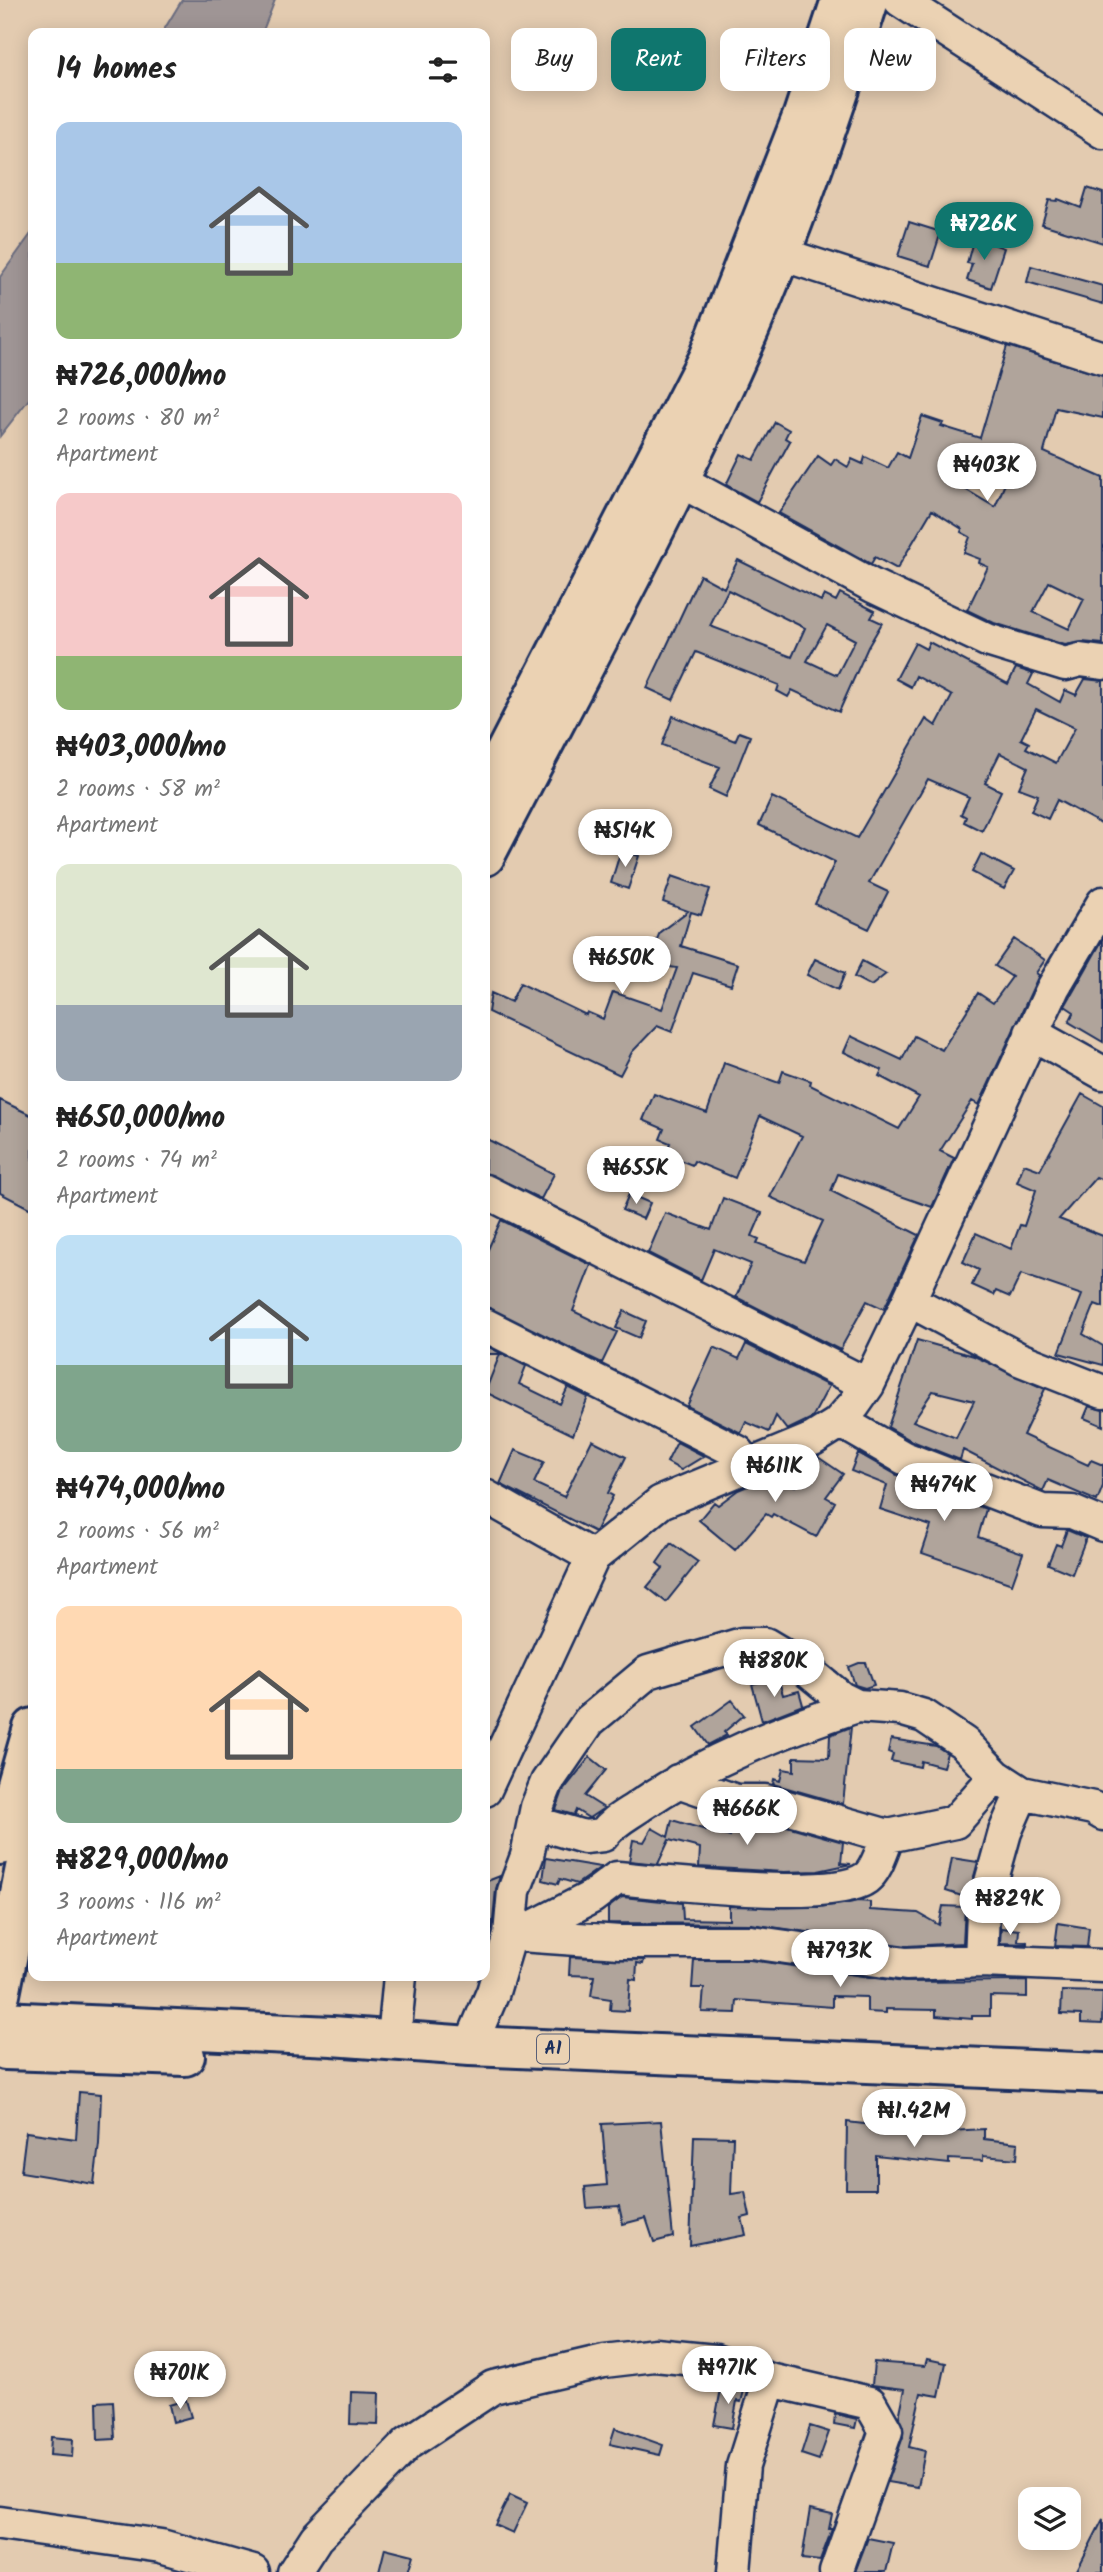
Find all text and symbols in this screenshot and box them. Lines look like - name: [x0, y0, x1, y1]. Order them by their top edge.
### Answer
- chip: Buy: [511, 28, 597, 91]
- chip: Rent: [611, 28, 706, 91]
- chip: Filters: [720, 28, 830, 91]
- chip: New: [844, 28, 936, 91]
- text: 14 homes: [56, 46, 177, 94]
- icon: filters: [424, 51, 462, 89]
- icon: home: [196, 168, 322, 294]
- pin: ₦726K: [935, 202, 1033, 262]
- text: ₦726K: [950, 207, 1018, 243]
- text: ₦726,000/mo: [56, 353, 226, 401]
- text: 2 rooms · 80 m²: [56, 401, 219, 437]
- text: Apartment: [56, 437, 158, 473]
- pin: ₦403K: [938, 444, 1036, 503]
- text: ₦403K: [953, 448, 1021, 484]
- icon: home: [196, 539, 322, 665]
- text: ₦403,000/mo: [56, 724, 227, 772]
- text: 2 rooms · 58 m²: [56, 772, 220, 808]
- text: Apartment: [56, 808, 158, 844]
- pin: ₦514K: [576, 810, 674, 869]
- text: ₦514K: [594, 814, 656, 850]
- icon: home: [196, 910, 322, 1036]
- pin: ₦650K: [573, 936, 671, 996]
- text: ₦650K: [589, 941, 655, 977]
- text: ₦650,000/mo: [56, 1095, 225, 1143]
- text: 2 rooms · 74 m²: [56, 1143, 217, 1179]
- pin: ₦655K: [587, 1146, 685, 1206]
- text: ₦655K: [603, 1151, 669, 1187]
- text: Apartment: [56, 1179, 158, 1215]
- icon: home: [196, 1281, 322, 1407]
- pin: ₦611K: [726, 1444, 824, 1504]
- text: ₦611K: [747, 1449, 803, 1485]
- pin: ₦474K: [895, 1464, 993, 1523]
- text: ₦474,000/mo: [56, 1466, 225, 1514]
- text: ₦474K: [911, 1468, 977, 1504]
- text: 2 rooms · 56 m²: [56, 1514, 219, 1550]
- text: Apartment: [56, 1550, 158, 1586]
- pin: ₦880K: [725, 1640, 823, 1699]
- text: ₦880K: [739, 1644, 809, 1680]
- icon: home: [196, 1652, 322, 1778]
- pin: ₦666K: [698, 1787, 796, 1847]
- text: ₦666K: [713, 1792, 781, 1828]
- text: ₦829,000/mo: [56, 1837, 229, 1885]
- pin: ₦829K: [961, 1878, 1059, 1937]
- text: ₦829K: [975, 1882, 1045, 1918]
- text: 3 rooms · 116 m²: [56, 1885, 221, 1921]
- text: Apartment: [56, 1921, 158, 1957]
- pin: ₦793K: [791, 1930, 889, 1989]
- text: ₦793K: [807, 1934, 873, 1970]
- road number: A1: [537, 2035, 569, 2064]
- pin: ₦1.42M: [857, 2090, 971, 2149]
- text: ₦1.42M: [878, 2094, 950, 2130]
- pin: ₦971K: [679, 2346, 777, 2406]
- text: ₦971K: [698, 2351, 758, 2387]
- pin: ₦701K: [131, 2352, 229, 2411]
- text: ₦701K: [150, 2356, 210, 2392]
- map controls: [1018, 2487, 1081, 2550]
- button: layers: [1018, 2487, 1081, 2550]

